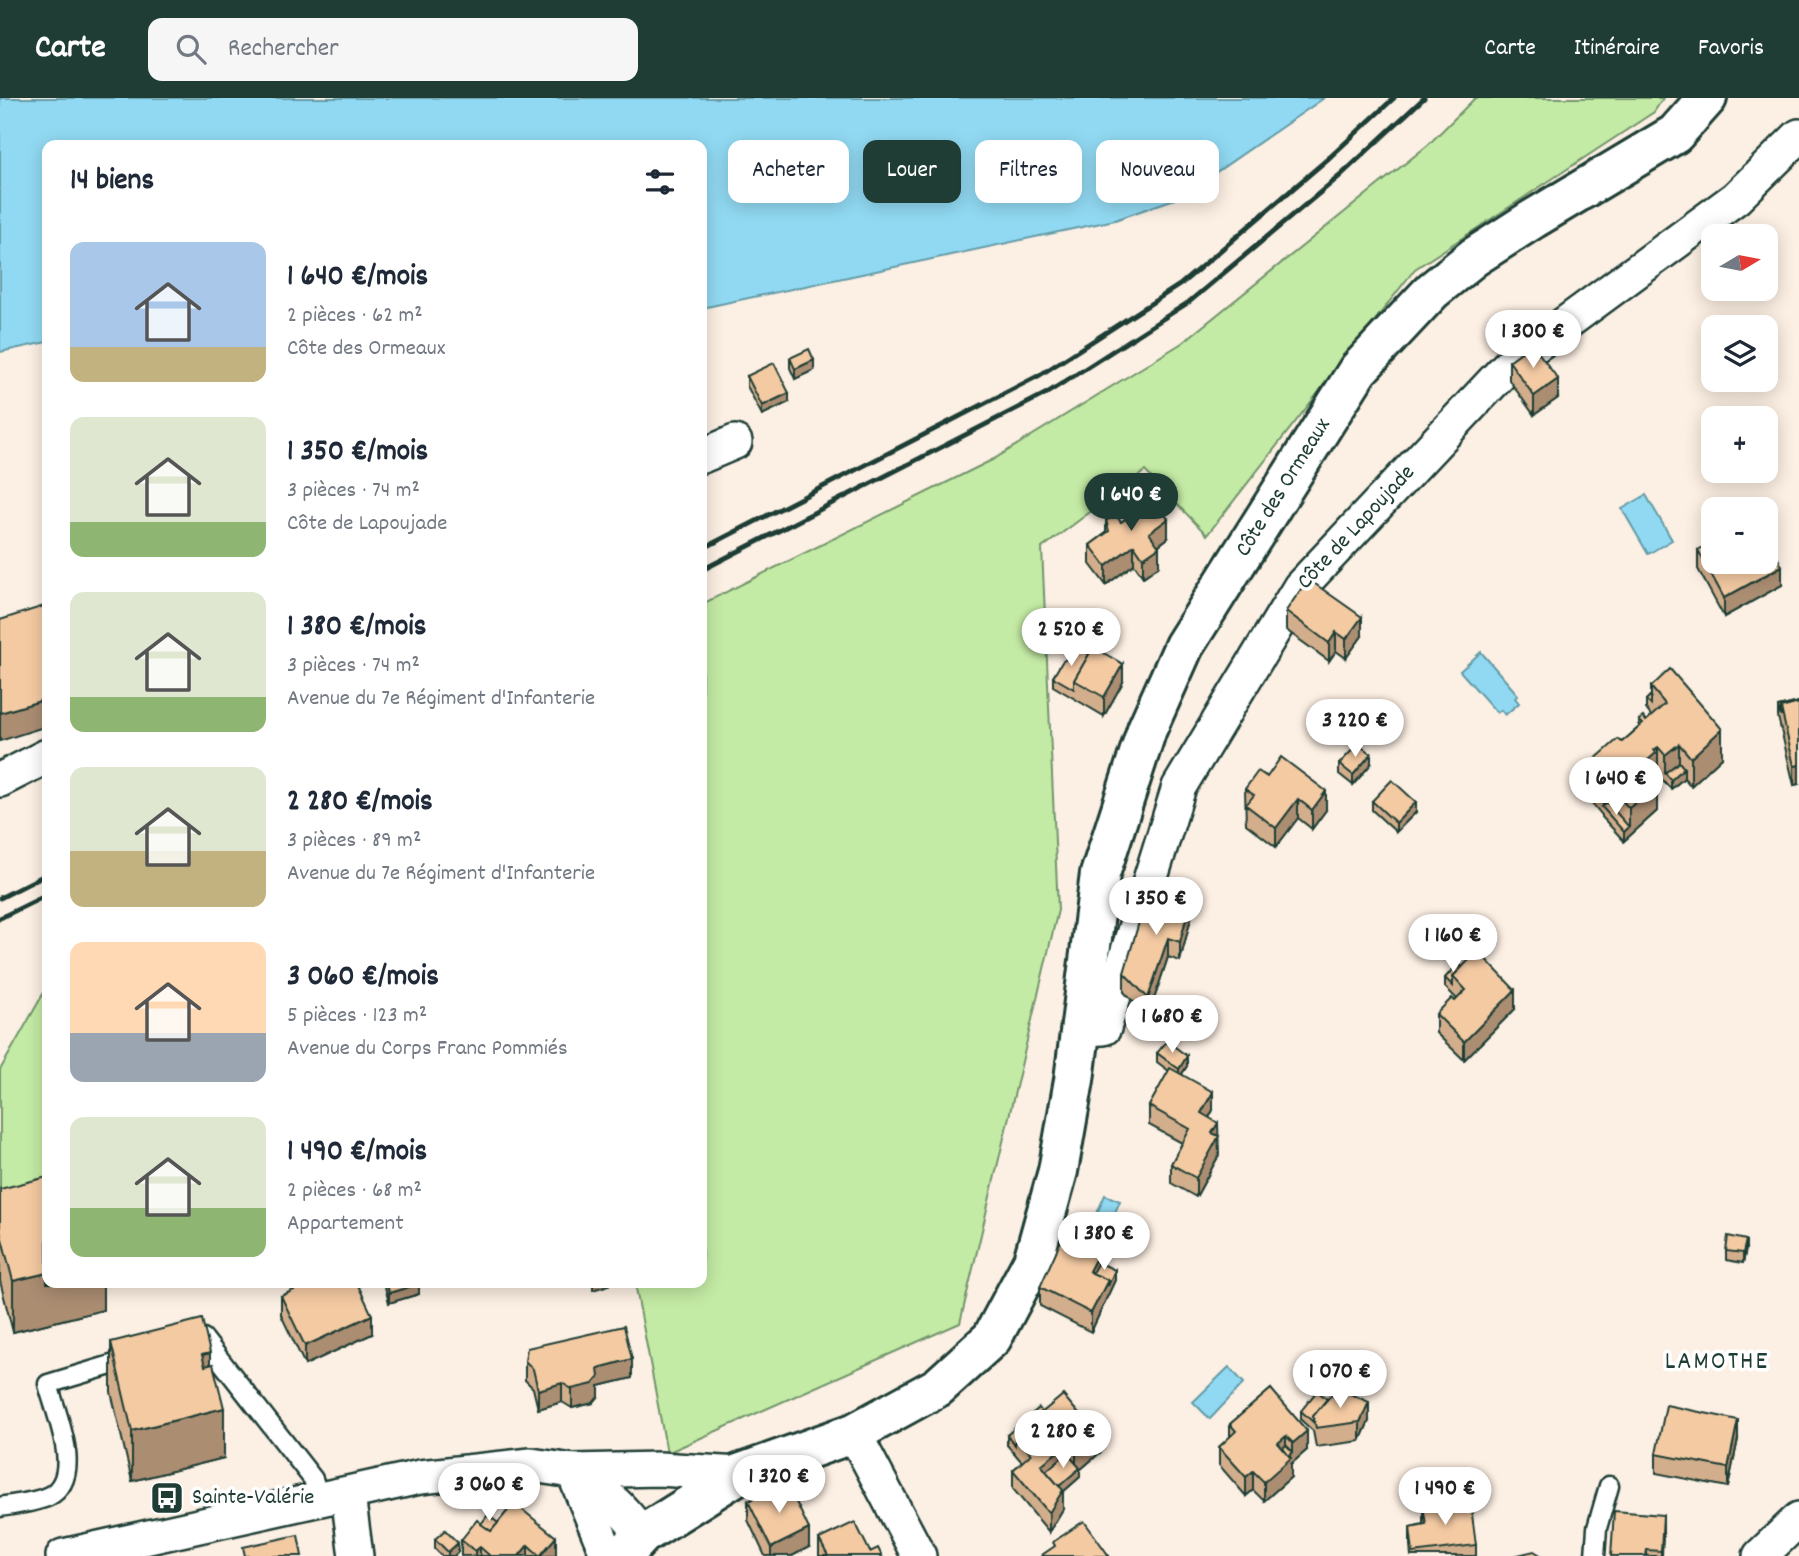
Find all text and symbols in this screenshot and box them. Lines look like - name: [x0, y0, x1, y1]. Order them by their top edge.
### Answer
- search box: [148, 18, 638, 81]
- text: Carte: [35, 26, 106, 73]
- icon: search: [172, 30, 210, 68]
- text: Rechercher: [228, 31, 339, 68]
- text: Carte: [1484, 32, 1536, 66]
- text: Itinéraire: [1574, 32, 1660, 66]
- text: Favoris: [1698, 32, 1764, 66]
- chip: Acheter: [728, 140, 849, 203]
- chip: Louer: [863, 140, 961, 203]
- chip: Filtres: [975, 140, 1082, 203]
- chip: Nouveau: [1096, 140, 1219, 203]
- text: 14 biens: [70, 161, 154, 204]
- icon: filters: [641, 163, 679, 201]
- north arrow: [1701, 224, 1778, 301]
- map controls: [1701, 224, 1778, 574]
- text: 1 640 €/mois: [287, 257, 428, 300]
- icon: home: [126, 270, 210, 354]
- text: 2 pièces · 62 m²: [287, 300, 423, 333]
- pin: 1 300 €: [1468, 310, 1598, 370]
- button: layers: [1701, 315, 1778, 392]
- text: 1 300 €: [1501, 316, 1565, 349]
- text: Côte des Ormeaux: [287, 333, 445, 366]
- button: +: [1701, 406, 1778, 483]
- street label: Côte des Ormeaux: [1228, 412, 1340, 564]
- text: 1 350 €/mois: [287, 432, 428, 475]
- icon: home: [126, 445, 210, 529]
- street label: Côte de Lapoujade: [1290, 458, 1424, 598]
- pin: 1 640 €: [1066, 474, 1196, 533]
- text: 3 pièces · 74 m²: [287, 475, 420, 508]
- text: 1 640 €: [1100, 479, 1162, 512]
- button: −: [1701, 497, 1778, 574]
- text: Côte de Lapoujade: [287, 508, 447, 541]
- text: 1 380 €/mois: [287, 607, 426, 650]
- pin: 2 520 €: [1006, 608, 1136, 668]
- text: 2 520 €: [1038, 614, 1104, 647]
- icon: home: [126, 620, 210, 704]
- text: 3 pièces · 74 m²: [287, 650, 420, 683]
- text: Avenue du 7e Régiment d'Infanterie: [287, 683, 595, 716]
- pin: 3 220 €: [1290, 700, 1420, 759]
- text: 3 220 €: [1322, 705, 1388, 738]
- pin: 1 640 €: [1551, 758, 1681, 817]
- text: 1 640 €: [1585, 763, 1647, 796]
- text: 2 280 €/mois: [287, 782, 433, 825]
- icon: home: [126, 795, 210, 879]
- text: 3 pièces · 89 m²: [287, 825, 421, 858]
- text: Avenue du 7e Régiment d'Infanterie: [287, 858, 595, 891]
- pin: 1 350 €: [1091, 878, 1221, 937]
- text: 1 350 €: [1125, 883, 1187, 916]
- pin: 1 160 €: [1388, 914, 1518, 974]
- text: 1 160 €: [1424, 920, 1482, 953]
- text: 3 060 €/mois: [287, 957, 439, 1000]
- icon: home: [126, 970, 210, 1054]
- pin: 1 680 €: [1107, 996, 1237, 1055]
- text: 5 pièces · 123 m²: [287, 1000, 427, 1033]
- text: 1 680 €: [1141, 1001, 1203, 1034]
- text: Avenue du Corps Franc Pommiés: [287, 1033, 568, 1066]
- text: 1 490 €/mois: [287, 1132, 427, 1175]
- icon: home: [126, 1145, 210, 1229]
- text: 2 pièces · 68 m²: [287, 1175, 422, 1208]
- text: Appartement: [287, 1208, 404, 1241]
- pin: 1 380 €: [1039, 1212, 1169, 1272]
- text: 1 380 €: [1074, 1218, 1134, 1251]
- district label: LAMOTHE: [1665, 1344, 1769, 1381]
- pin: 1 070 €: [1275, 1350, 1405, 1410]
- text: 1 070 €: [1309, 1356, 1371, 1389]
- pin: 2 280 €: [998, 1410, 1128, 1470]
- text: 2 280 €: [1030, 1416, 1096, 1449]
- pin: 1 320 €: [714, 1456, 844, 1515]
- text: 1 320 €: [748, 1461, 810, 1494]
- pin: 3 060 €: [424, 1464, 554, 1523]
- pin: 1 490 €: [1380, 1468, 1510, 1527]
- text: 3 060 €: [454, 1469, 524, 1502]
- text: 1 490 €: [1414, 1473, 1476, 1506]
- bus stop icon: Sainte-Valérie: [148, 1479, 186, 1517]
- place label: Sainte-Valérie: [192, 1482, 314, 1515]

